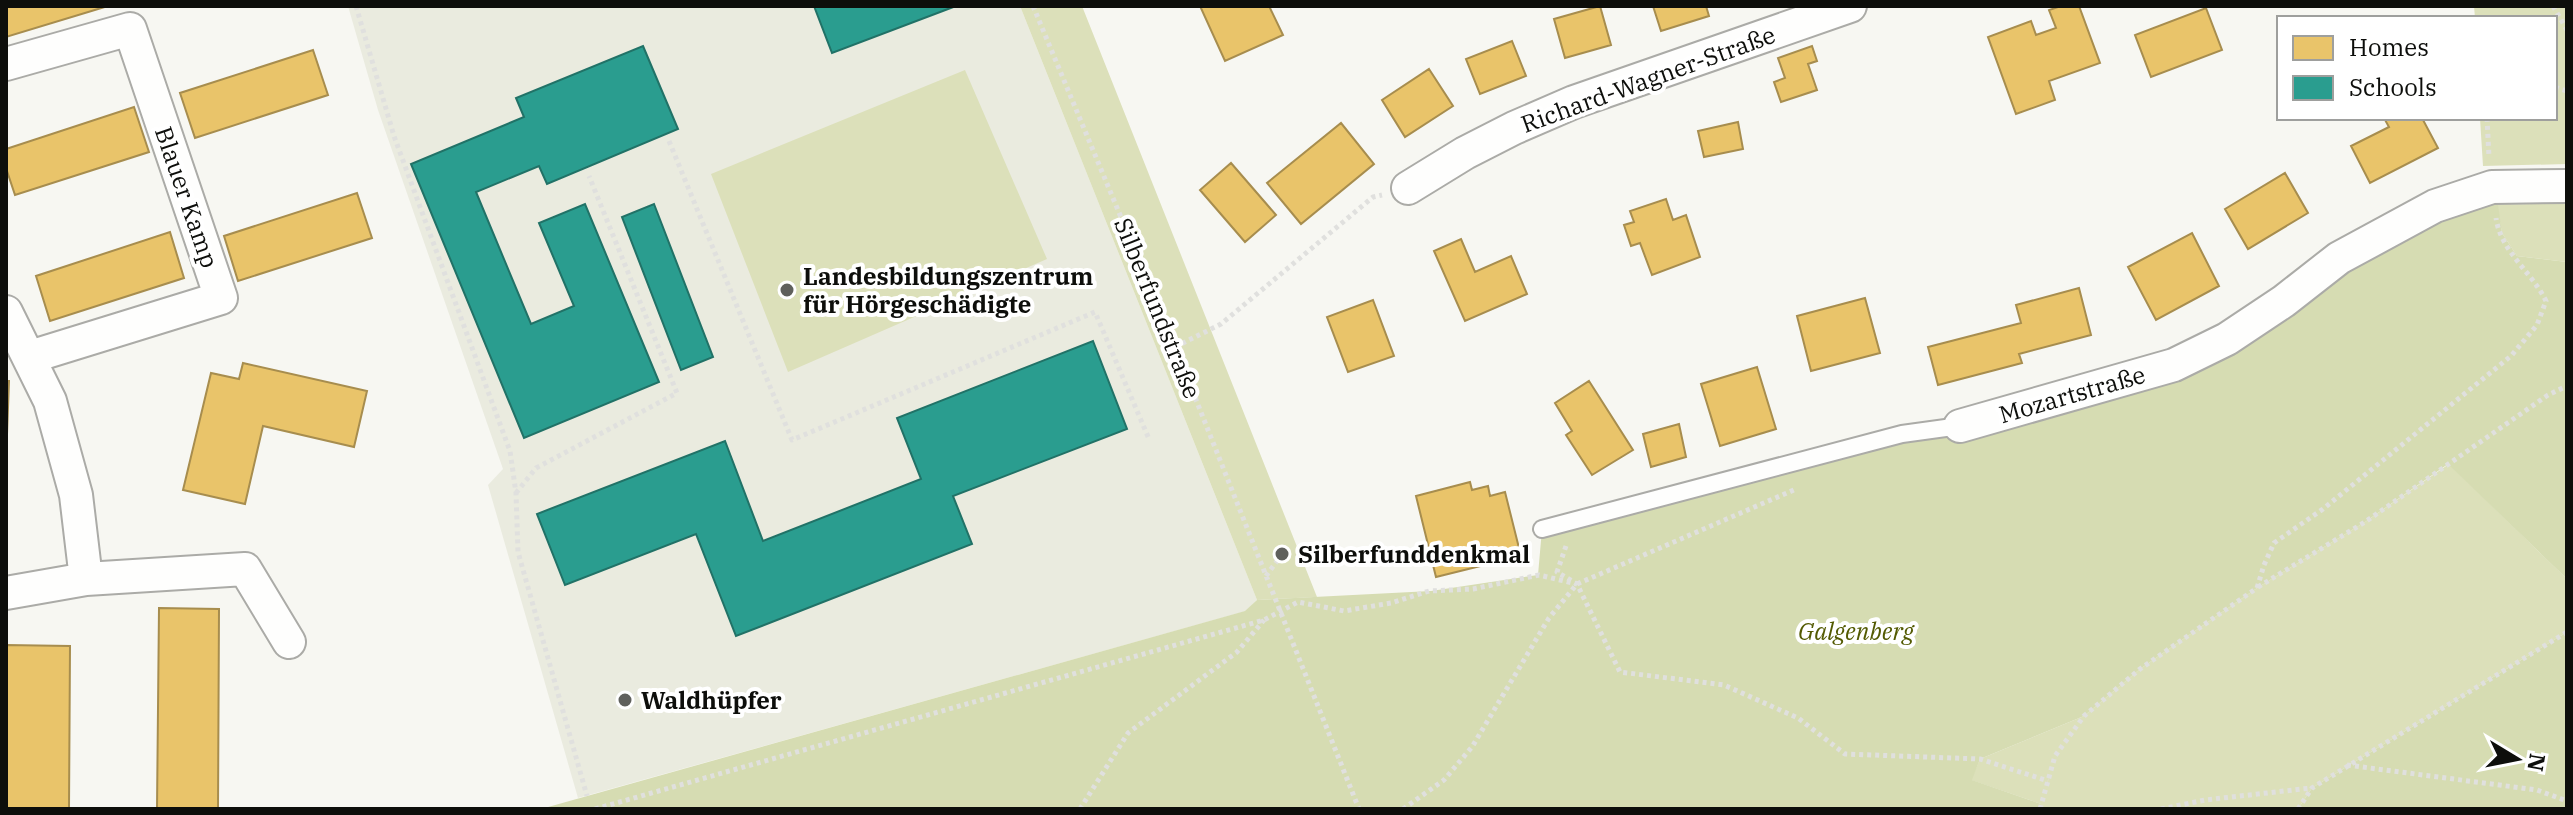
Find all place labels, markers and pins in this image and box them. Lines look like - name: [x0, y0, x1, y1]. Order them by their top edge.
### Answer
- place label: Landesbildungszentrum für Hörgeschädigte: [803, 260, 1093, 320]
- marker: Landesbildungszentrum für Hörgeschädigte: [778, 281, 796, 299]
- place label: Silberfunddenkmal: [1298, 538, 1530, 570]
- marker: Silberfunddenkmal: [1273, 545, 1291, 563]
- place label: Waldhüpfer: [641, 684, 782, 716]
- marker: Waldhüpfer: [616, 691, 634, 709]

